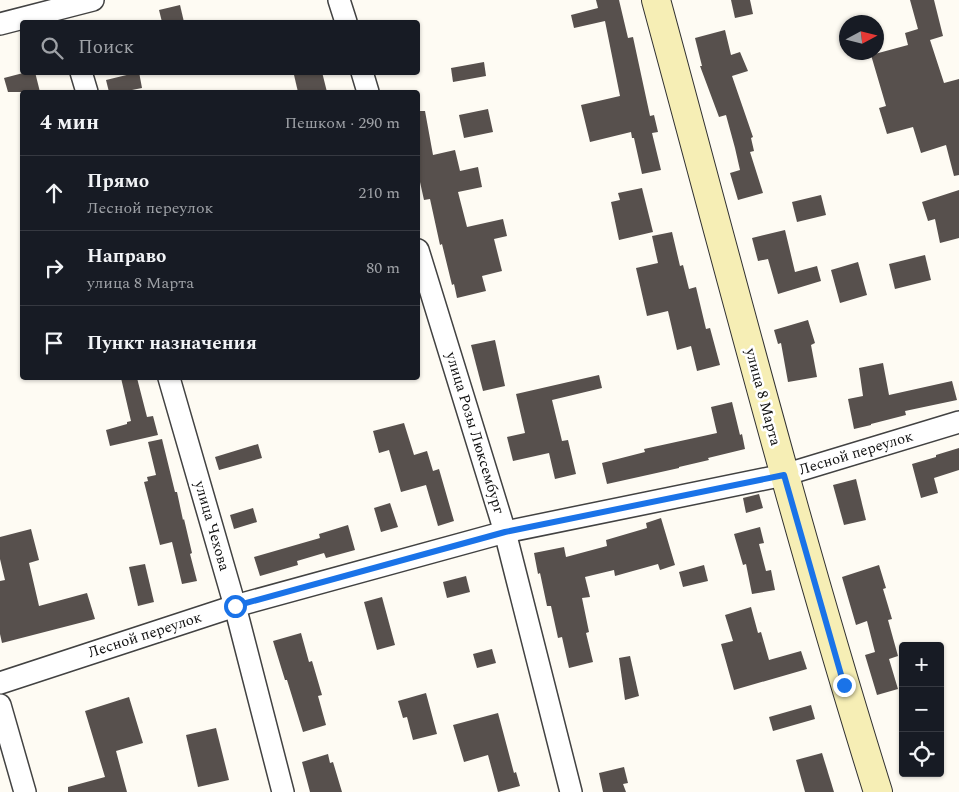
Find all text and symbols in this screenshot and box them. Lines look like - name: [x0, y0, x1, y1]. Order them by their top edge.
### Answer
- north arrow: [839, 15, 884, 60]
- search box: [20, 20, 420, 75]
- text: Поиск: [78, 33, 134, 62]
- icon: search: [38, 34, 66, 62]
- text: 4 мин: [40, 107, 99, 139]
- text: Пешком · 290 m: [285, 111, 400, 135]
- text: Прямо: [87, 167, 149, 196]
- icon: ahead: [40, 179, 68, 207]
- text: 210 m: [358, 181, 400, 205]
- text: Лесной переулок: [87, 196, 213, 220]
- text: Направо: [87, 242, 166, 271]
- icon: right: [40, 254, 68, 282]
- text: 80 m: [366, 256, 400, 280]
- text: улица 8 Марта: [87, 271, 194, 295]
- icon: arrive: [40, 329, 68, 357]
- text: Пункт назначения: [87, 329, 257, 358]
- street label: улица 8 Марта: [739, 345, 787, 449]
- street label: улица Розы Люксембург: [439, 348, 511, 517]
- street label: Лесной переулок: [796, 425, 916, 481]
- street label: улица Чехова: [188, 477, 236, 574]
- route start: [224, 595, 247, 618]
- street label: Лесной переулок: [85, 606, 205, 664]
- map controls: [899, 642, 944, 777]
- button: +: [899, 642, 944, 687]
- route end: [833, 674, 856, 697]
- button: −: [899, 687, 944, 732]
- button: locate: [899, 732, 944, 777]

